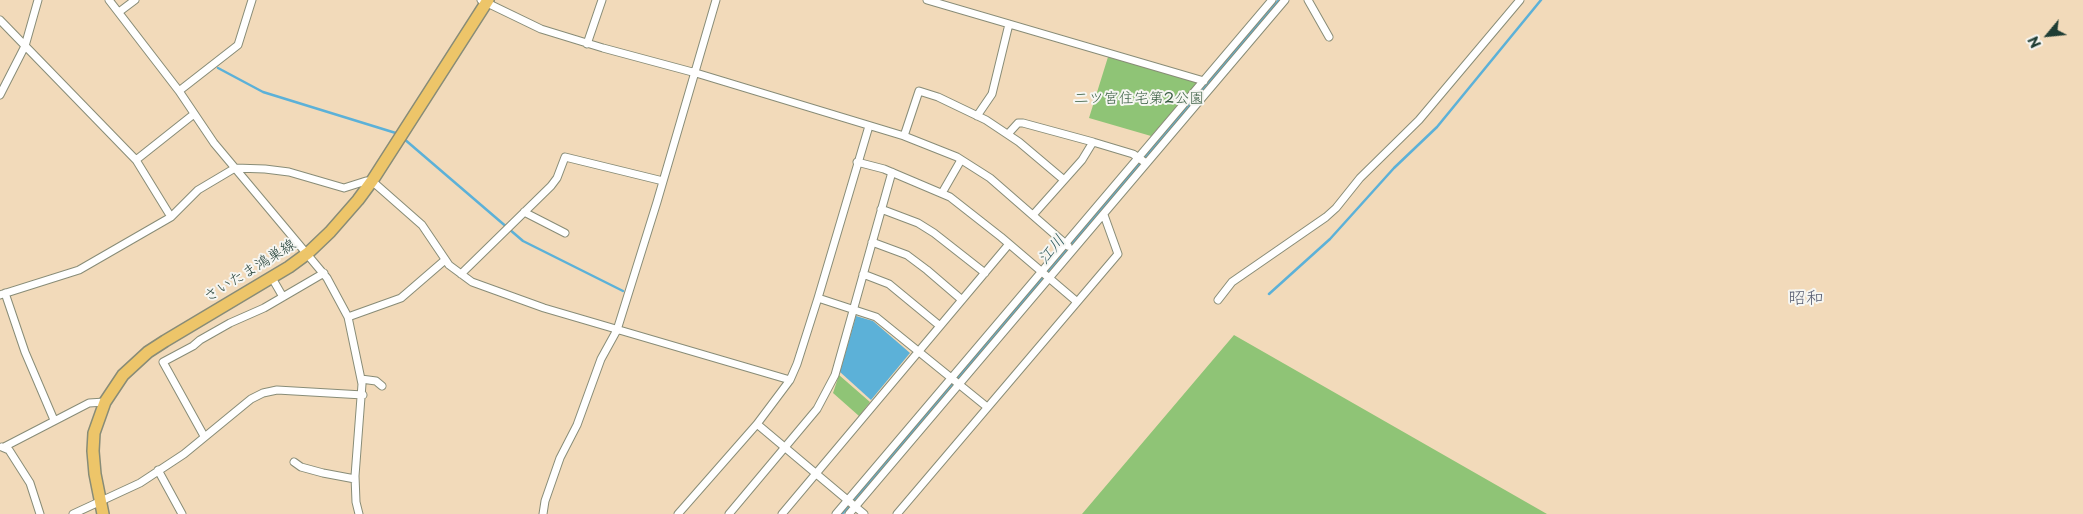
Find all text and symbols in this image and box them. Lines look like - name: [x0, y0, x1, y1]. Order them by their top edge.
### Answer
- north arrow: [2023, 10, 2073, 60]
- text: N: [2022, 32, 2046, 52]
- park label: 二ツ宮住宅第2公園: [1074, 90, 1204, 108]
- water label: 江川: [1034, 232, 1070, 268]
- street label: さいたま鴻巣線: [201, 236, 299, 306]
- district label: 昭和: [1788, 288, 1824, 310]

